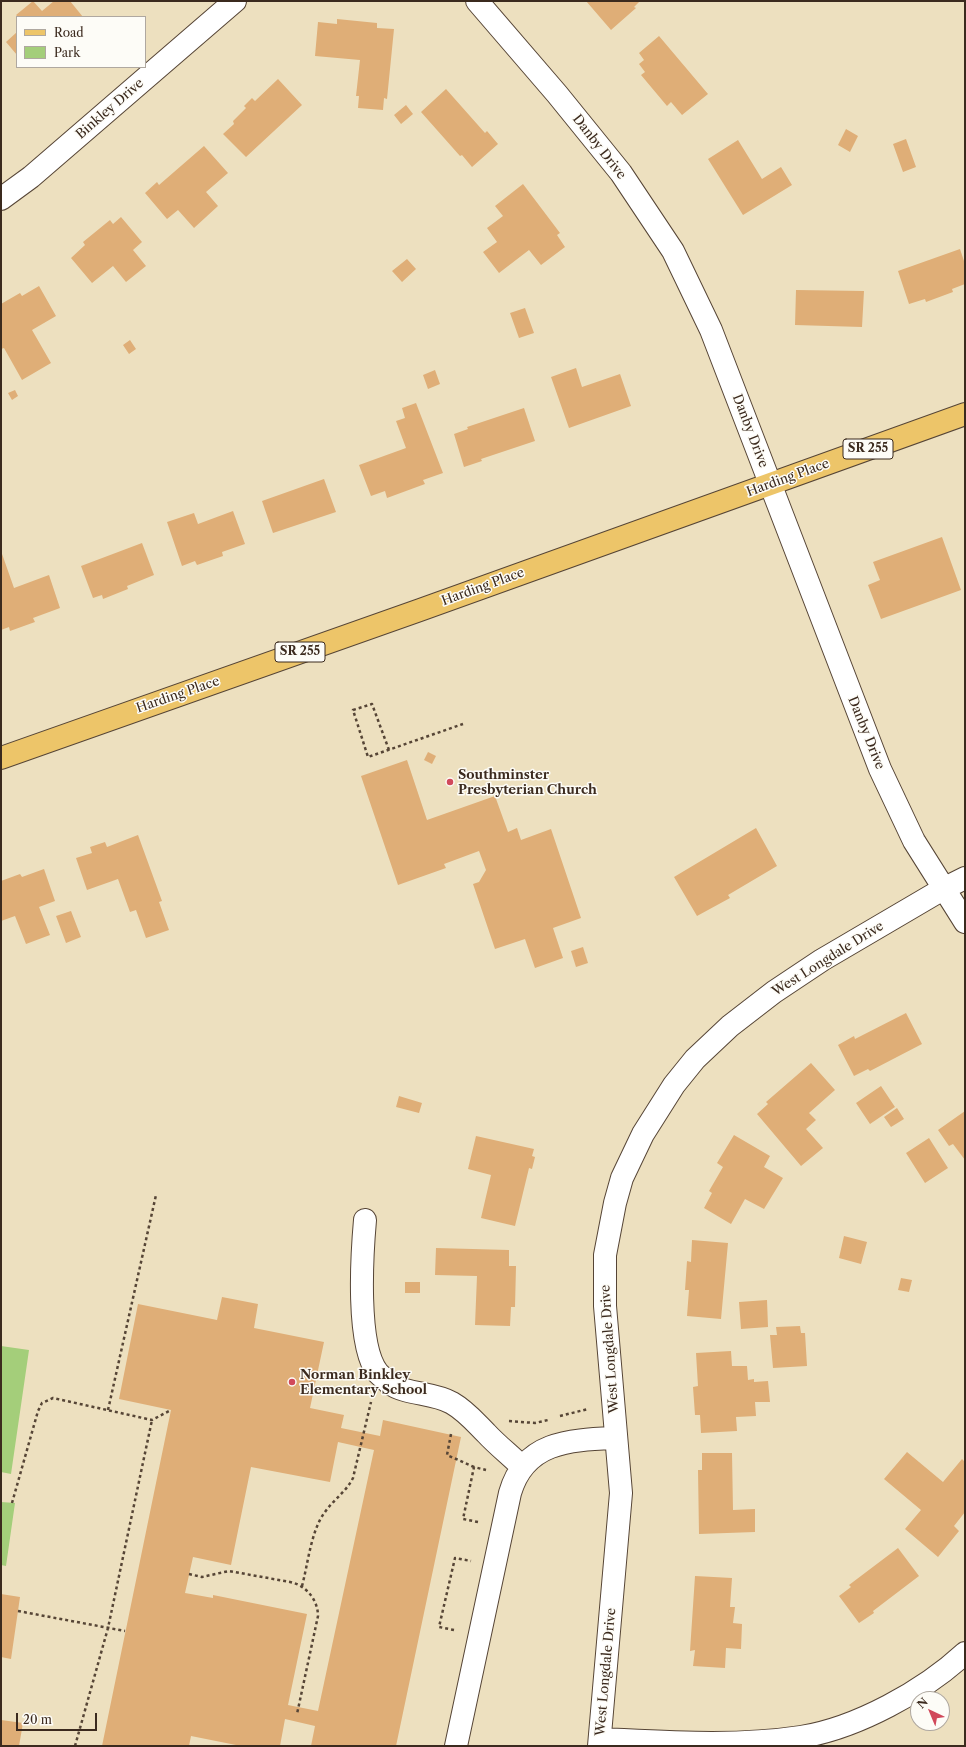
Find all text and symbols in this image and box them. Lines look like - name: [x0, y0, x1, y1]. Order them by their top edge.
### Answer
- legend: [16, 16, 146, 68]
- text: Road: [54, 25, 84, 40]
- text: Park: [54, 45, 80, 60]
- street label: Binkley Drive: [73, 76, 147, 142]
- street label: Danby Drive: [569, 112, 629, 182]
- street label: Danby Drive: [729, 392, 771, 470]
- road number: SR 255: [843, 439, 893, 459]
- street label: Harding Place: [744, 456, 832, 500]
- street label: Harding Place: [439, 565, 527, 609]
- road number: SR 255: [275, 642, 325, 662]
- street label: Harding Place: [134, 673, 222, 717]
- street label: Danby Drive: [844, 694, 888, 772]
- place label: Southminster Presbyterian Church: [458, 767, 597, 798]
- marker: Southminster Presbyterian Church: [445, 777, 455, 787]
- street label: West Longdale Drive: [769, 918, 887, 1000]
- street label: West Longdale Drive: [598, 1284, 622, 1414]
- place label: Norman Binkley Elementary School: [300, 1367, 427, 1398]
- marker: Norman Binkley Elementary School: [287, 1377, 297, 1387]
- street label: West Longdale Drive: [593, 1607, 619, 1737]
- north arrow: [910, 1691, 950, 1731]
- text: N: [914, 1695, 931, 1711]
- scale bar: [18, 1705, 99, 1731]
- text: 20 m: [23, 1712, 52, 1727]

